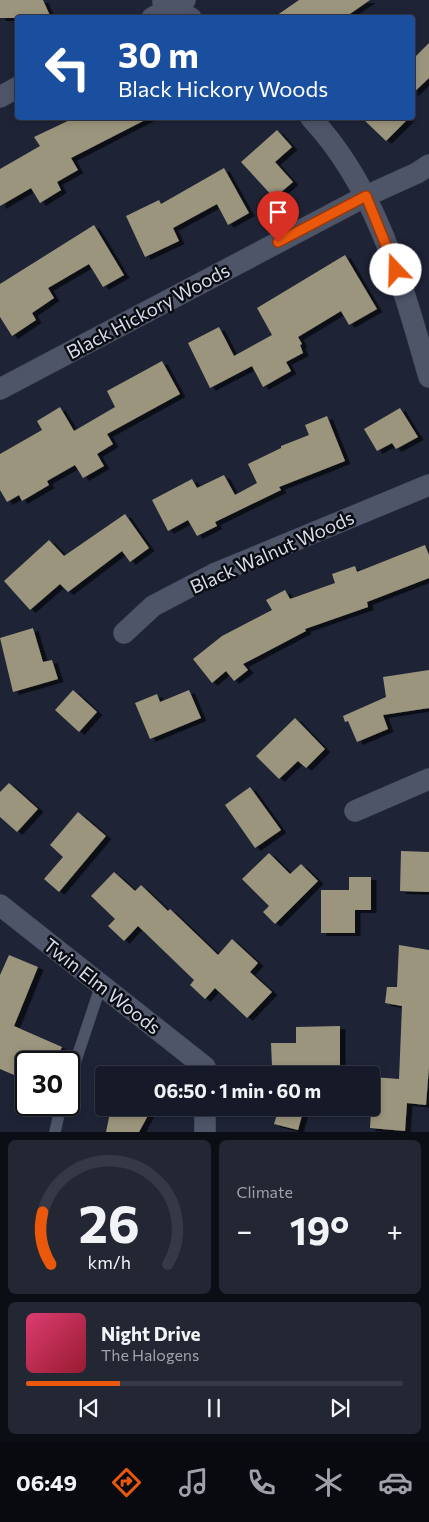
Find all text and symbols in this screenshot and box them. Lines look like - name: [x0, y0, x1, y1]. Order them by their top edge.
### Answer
- text: 30 m: [118, 32, 199, 75]
- icon: left: [35, 35, 100, 100]
- text: Black Hickory Woods: [118, 75, 328, 102]
- pin: [257, 191, 299, 242]
- icon: arrive: [264, 198, 292, 226]
- position arrow: [369, 243, 421, 295]
- street label: Black Hickory Woods: [62, 258, 233, 363]
- street label: Black Walnut Woods: [186, 505, 357, 598]
- street label: Twin Elm Woods: [39, 933, 165, 1038]
- speed limit sign: 30: [15, 1051, 80, 1116]
- text: 06:50 · 1 min · 60 m: [154, 1079, 321, 1102]
- text: Climate: [237, 1182, 293, 1201]
- text: 26: [79, 1190, 140, 1254]
- text: 19°: [290, 1206, 349, 1253]
- text: −: [237, 1213, 252, 1247]
- text: +: [387, 1213, 403, 1247]
- text: km/h: [88, 1251, 131, 1273]
- text: Night Drive: [101, 1322, 201, 1345]
- text: The Halogens: [101, 1345, 199, 1364]
- icon: previous: [75, 1394, 103, 1422]
- icon: pause: [200, 1394, 228, 1422]
- icon: next: [326, 1394, 354, 1422]
- icon: directions: [109, 1465, 144, 1500]
- icon: music: [176, 1465, 211, 1500]
- icon: phone: [244, 1465, 279, 1500]
- icon: climate: [311, 1465, 346, 1500]
- icon: car: [378, 1465, 413, 1500]
- text: 06:49: [16, 1469, 77, 1496]

